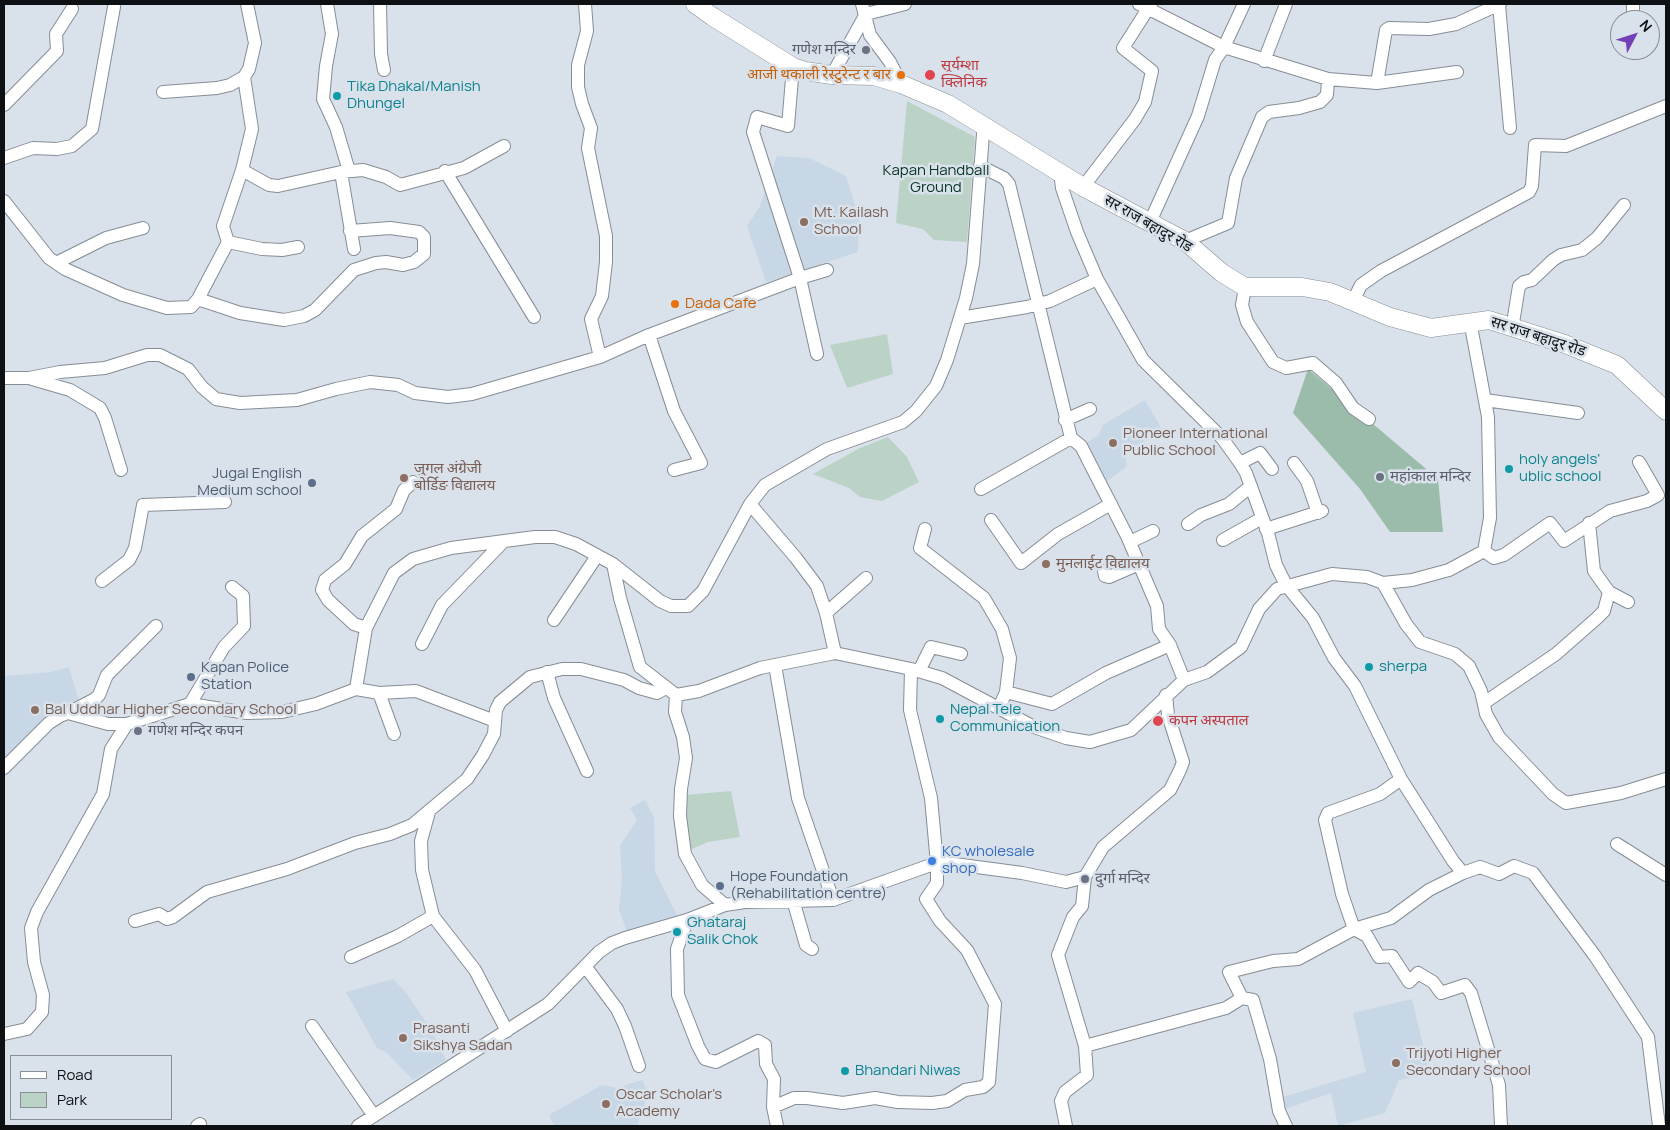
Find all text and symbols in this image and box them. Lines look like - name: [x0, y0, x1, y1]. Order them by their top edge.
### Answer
- north arrow: [1610, 10, 1660, 60]
- text: N: [1636, 16, 1657, 36]
- place label: गणेश मन्दिर: [792, 41, 856, 59]
- marker: गणेश मन्दिर: [860, 44, 872, 56]
- place label: सूर्यम्शा क्लिनिक: [941, 57, 987, 92]
- place label: आजी थकाली रेस्टुरेन्ट र बार: [747, 66, 891, 84]
- marker: सूर्यम्शा क्लिनिक: [923, 68, 937, 82]
- marker: आजी थकाली रेस्टुरेन्ट र बार: [895, 69, 907, 81]
- place label: Tika Dhakal/Manish Dhungel: [347, 78, 481, 113]
- marker: Tika Dhakal/Manish Dhungel: [331, 90, 343, 102]
- park label: Kapan Handball Ground: [883, 162, 989, 197]
- street label: सर राज बहादुर रोड: [1101, 191, 1195, 257]
- place label: Mt. Kailash School: [814, 204, 889, 239]
- marker: Mt. Kailash School: [798, 216, 810, 228]
- place label: Dada Cafe: [685, 295, 756, 313]
- marker: Dada Cafe: [669, 298, 681, 310]
- street label: सर राज बहादुर रोड: [1488, 313, 1588, 361]
- place label: Pioneer International Public School: [1123, 425, 1268, 460]
- marker: Pioneer International Public School: [1107, 437, 1119, 449]
- place label: holy angels' ublic school: [1519, 451, 1601, 486]
- place label: जुगल अंग्रेजी बोर्डिङ विद्यालय: [414, 460, 495, 495]
- marker: holy angels' ublic school: [1503, 463, 1515, 475]
- place label: Jugal English Medium school: [197, 465, 302, 500]
- place label: महांकाल मन्दिर: [1390, 468, 1471, 486]
- marker: महांकाल मन्दिर: [1374, 471, 1386, 483]
- marker: जुगल अंग्रेजी बोर्डिङ विद्यालय: [398, 472, 410, 484]
- marker: Jugal English Medium school: [306, 477, 318, 489]
- place label: मुनलाईट विद्यालय: [1056, 555, 1150, 573]
- marker: मुनलाईट विद्यालय: [1040, 558, 1052, 570]
- place label: sherpa: [1379, 658, 1427, 676]
- place label: Kapan Police Station: [201, 659, 289, 694]
- marker: sherpa: [1363, 661, 1375, 673]
- marker: Kapan Police Station: [185, 671, 197, 683]
- place label: Bal Uddhar Higher Secondary School: [45, 701, 297, 719]
- place label: Nepal Tele Communication: [950, 701, 1060, 736]
- marker: Bal Uddhar Higher Secondary School: [29, 704, 41, 716]
- place label: कपन अस्पताल: [1169, 712, 1249, 730]
- marker: Nepal Tele Communication: [934, 713, 946, 725]
- marker: कपन अस्पताल: [1151, 714, 1165, 728]
- place label: गणेश मन्दिर कपन: [148, 722, 243, 740]
- marker: गणेश मन्दिर कपन: [132, 725, 144, 737]
- place label: KC wholesale shop: [942, 843, 1035, 878]
- marker: KC wholesale shop: [926, 855, 938, 867]
- place label: Hope Foundation (Rehabilitation centre): [730, 868, 887, 903]
- place label: दुर्गा मन्दिर: [1095, 870, 1150, 888]
- marker: दुर्गा मन्दिर: [1079, 873, 1091, 885]
- marker: Hope Foundation (Rehabilitation centre): [714, 880, 726, 892]
- place label: Ghataraj Salik Chok: [687, 914, 758, 949]
- marker: Ghataraj Salik Chok: [671, 926, 683, 938]
- place label: Prasanti Sikshya Sadan: [413, 1020, 512, 1055]
- marker: Prasanti Sikshya Sadan: [397, 1032, 409, 1044]
- place label: Trijyoti Higher Secondary School: [1406, 1045, 1531, 1080]
- legend: [10, 1055, 172, 1120]
- marker: Trijyoti Higher Secondary School: [1390, 1057, 1402, 1069]
- place label: Bhandari Niwas: [855, 1062, 960, 1080]
- text: Road: [57, 1064, 93, 1085]
- marker: Bhandari Niwas: [839, 1065, 851, 1077]
- place label: Oscar Scholar's Academy: [616, 1086, 722, 1121]
- text: Park: [57, 1089, 87, 1110]
- marker: Oscar Scholar's Academy: [600, 1098, 612, 1110]

